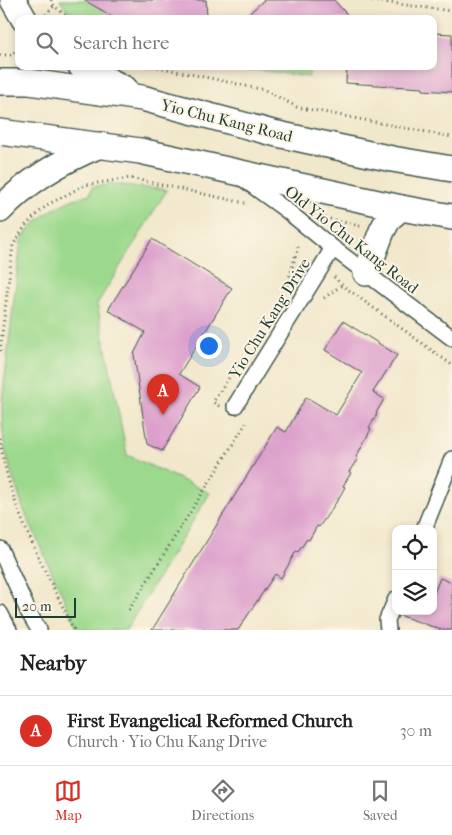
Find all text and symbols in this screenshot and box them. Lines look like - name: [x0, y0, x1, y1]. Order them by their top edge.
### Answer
- search box: [15, 15, 437, 70]
- icon: search: [33, 29, 61, 57]
- text: Search here: [73, 32, 169, 54]
- street label: Yio Chu Kang Road: [158, 95, 295, 146]
- street label: Old Yio Chu Kang Road: [281, 181, 422, 298]
- street label: Yio Chu Kang Drive: [224, 254, 314, 383]
- your location: [196, 333, 222, 359]
- pin: A: [147, 374, 179, 415]
- map controls: [392, 525, 437, 615]
- button: locate: [392, 525, 437, 570]
- button: layers: [392, 570, 437, 615]
- scale bar: [15, 595, 76, 618]
- text: 20 m: [22, 598, 52, 615]
- text: Nearby: [20, 651, 86, 675]
- text: First Evangelical Reformed Church: [67, 710, 353, 732]
- text: A: [31, 721, 41, 740]
- text: 30 m: [400, 721, 432, 740]
- text: Church · Yio Chu Kang Drive: [67, 732, 267, 751]
- tab: Map: [54, 777, 82, 824]
- tab: Directions: [191, 777, 254, 824]
- tab: Saved: [363, 777, 398, 824]

